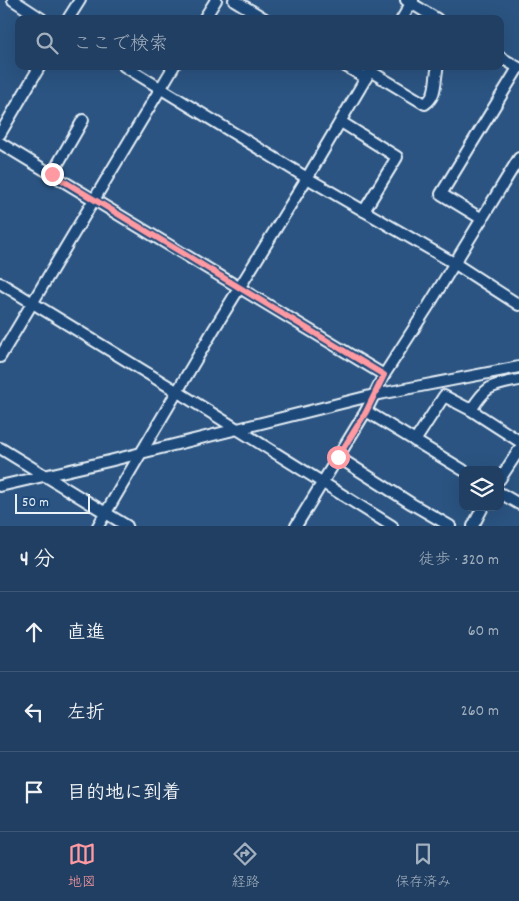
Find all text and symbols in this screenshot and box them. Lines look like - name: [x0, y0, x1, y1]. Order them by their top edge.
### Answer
- search box: [15, 15, 504, 70]
- icon: search: [33, 29, 61, 57]
- text: ここで検索: [73, 32, 168, 59]
- route end: [41, 163, 64, 186]
- route start: [327, 446, 350, 469]
- map controls: [459, 466, 504, 511]
- button: layers: [459, 466, 504, 511]
- scale bar: [15, 491, 90, 514]
- text: 50 m: [22, 493, 49, 513]
- text: 4 分: [20, 546, 55, 576]
- text: 徒歩 · 320 m: [419, 549, 499, 572]
- icon: ahead: [20, 618, 48, 646]
- text: 60 m: [468, 620, 499, 643]
- text: 直進: [67, 621, 105, 648]
- icon: left: [20, 698, 48, 726]
- text: 260 m: [461, 700, 499, 723]
- text: 左折: [67, 701, 105, 728]
- icon: arrive: [20, 778, 48, 806]
- text: 目的地に到着: [67, 781, 181, 808]
- tab: 地図: [68, 840, 96, 893]
- tab: 経路: [231, 840, 259, 893]
- tab: 保存済み: [395, 840, 451, 893]

